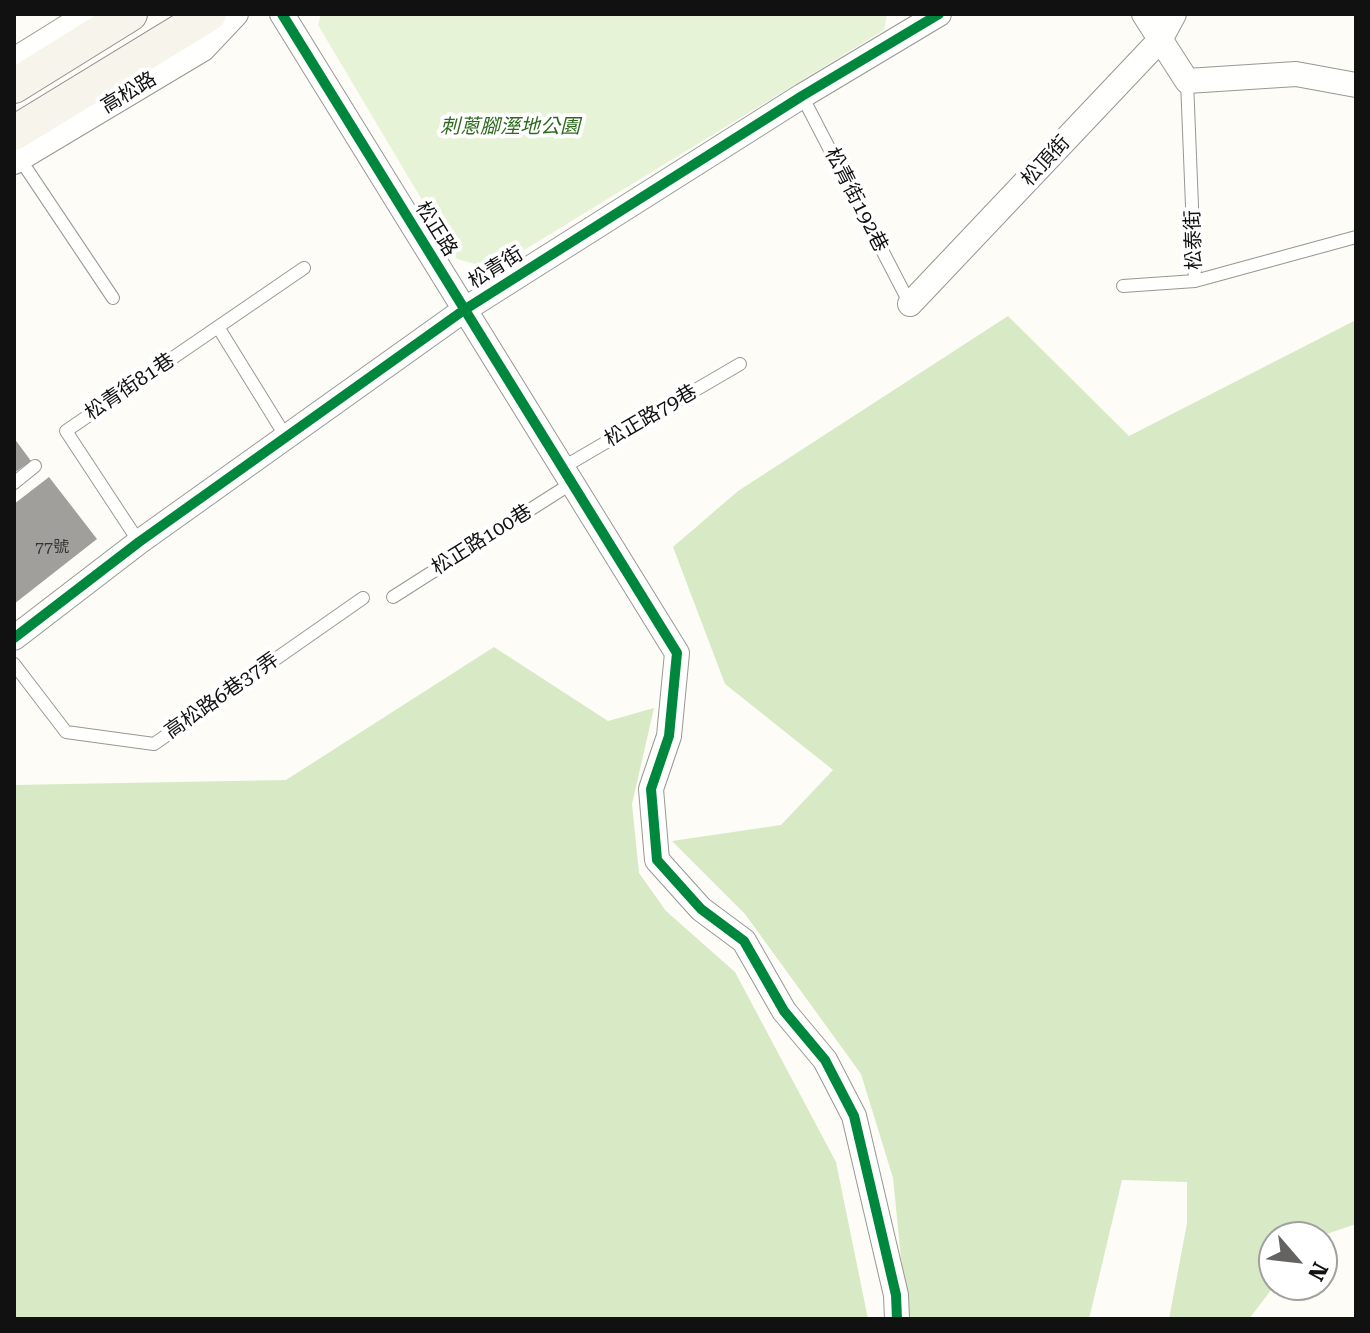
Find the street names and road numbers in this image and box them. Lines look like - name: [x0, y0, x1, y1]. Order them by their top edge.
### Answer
- street label: 高松路: [97, 67, 161, 119]
- street label: 松頂街: [1017, 131, 1075, 191]
- street label: 松青街192巷: [820, 144, 892, 256]
- street label: 松正路: [410, 197, 462, 261]
- street label: 松泰街: [1181, 210, 1207, 270]
- street label: 松青街: [464, 242, 528, 294]
- street label: 松青街81巷: [81, 348, 179, 426]
- street label: 松正路79巷: [601, 380, 701, 452]
- street label: 松正路100巷: [427, 500, 537, 580]
- street label: 高松路6巷37弄: [160, 648, 284, 744]

